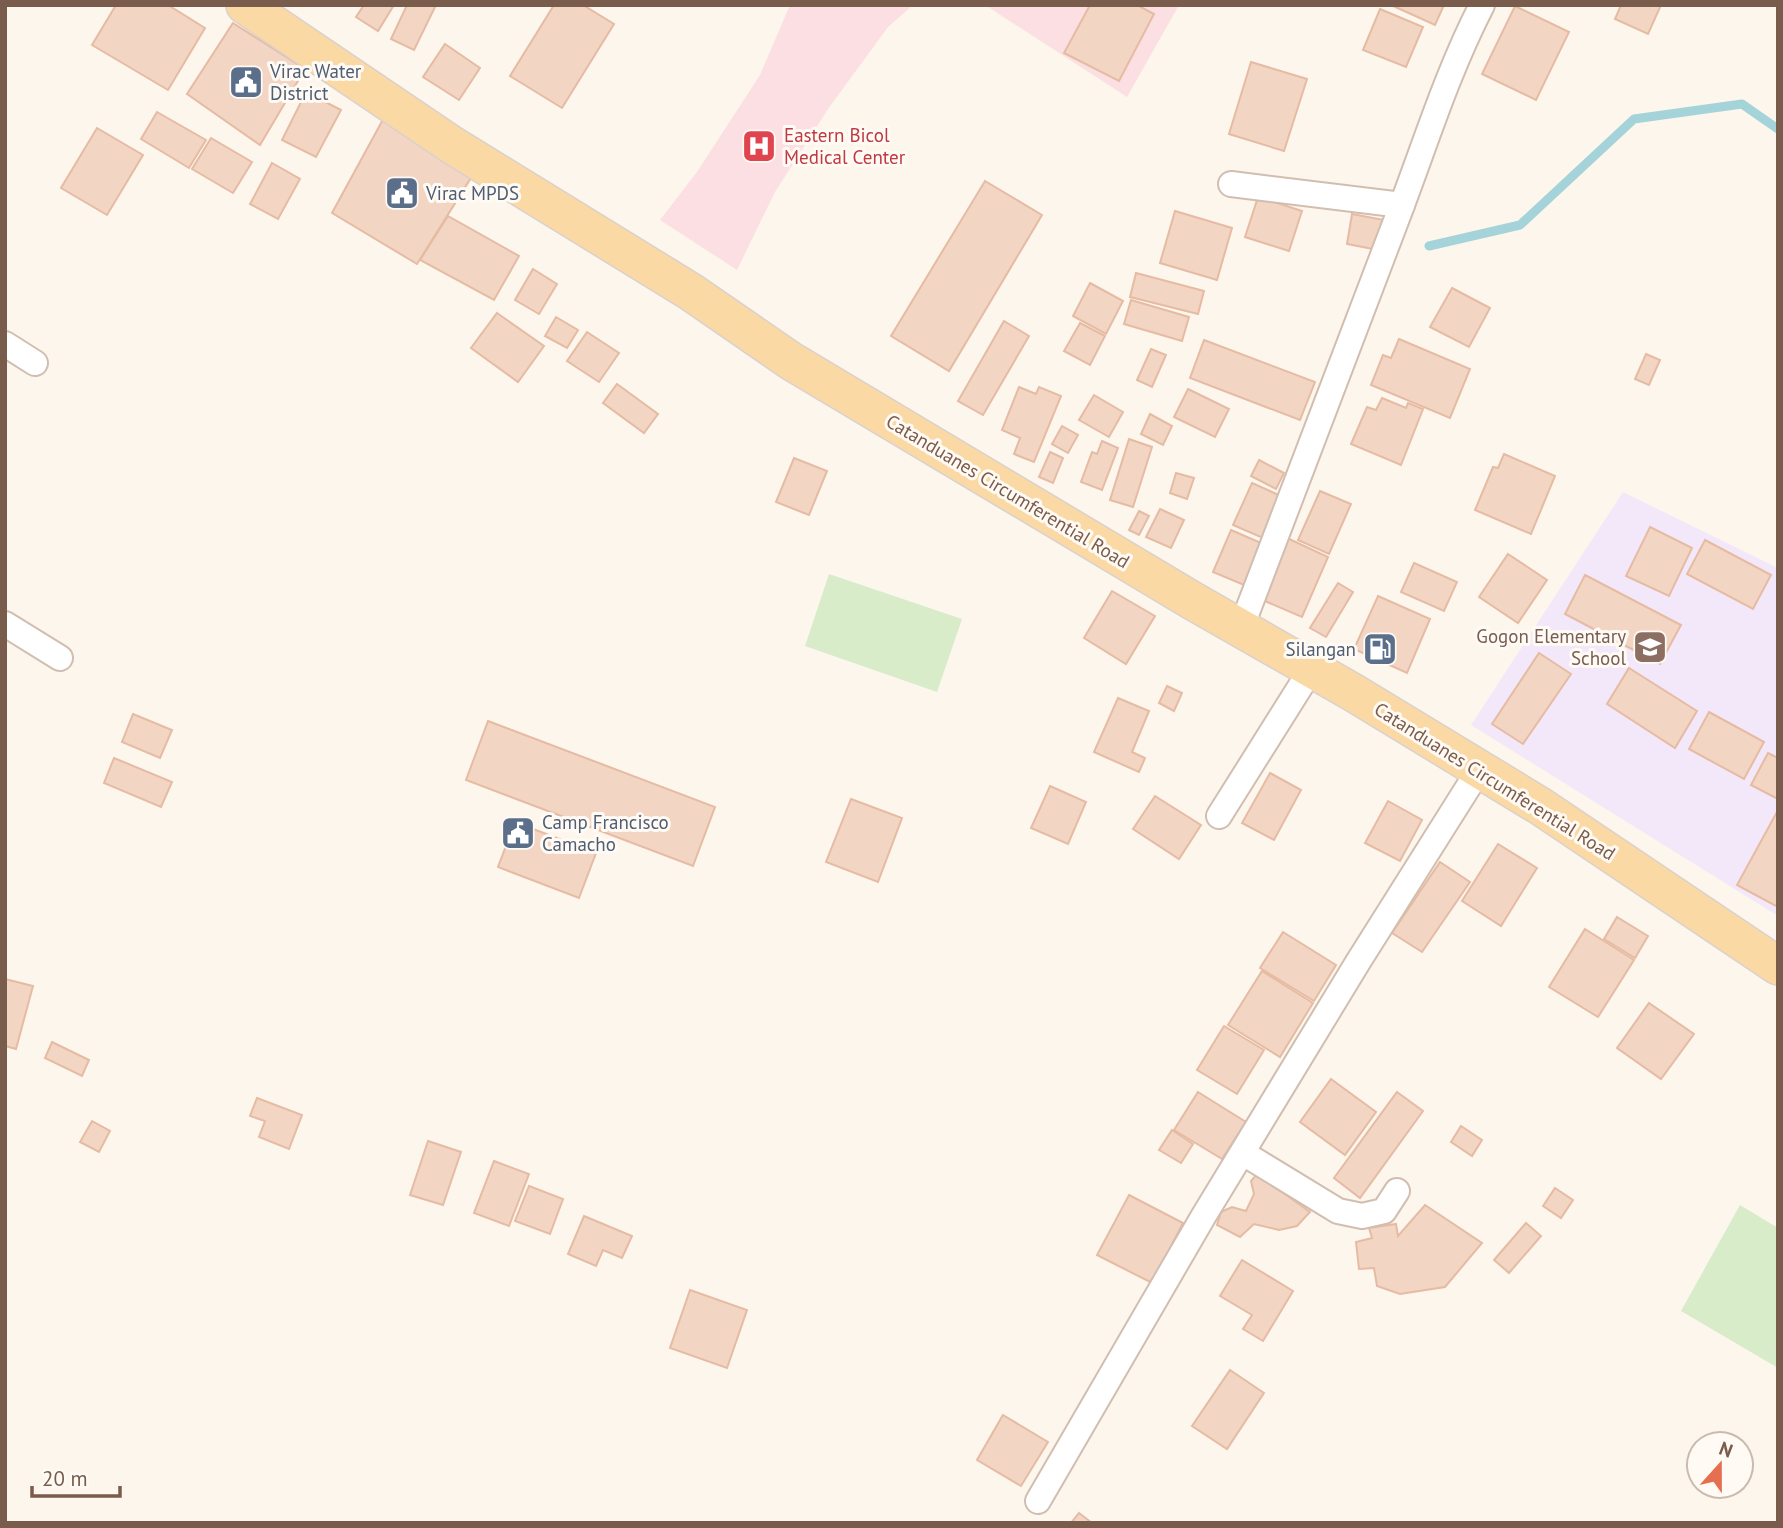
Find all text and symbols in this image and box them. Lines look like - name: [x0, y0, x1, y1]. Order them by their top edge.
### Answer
- place label: Virac Water District: [269, 59, 362, 105]
- public building icon: Virac Water District: [227, 63, 265, 101]
- place label: Eastern Bicol Medical Center: [784, 123, 906, 169]
- hospital icon: Eastern Bicol Medical Center: [740, 127, 778, 165]
- public building icon: Virac MPDS: [383, 174, 421, 212]
- place label: Virac MPDS: [425, 181, 519, 205]
- street label: Catanduanes Circumferential Road: [882, 409, 1134, 573]
- place label: Gogon Elementary School: [1476, 624, 1626, 670]
- school or university icon: Gogon Elementary School: [1631, 628, 1669, 666]
- fuel station icon: Silangan: [1361, 630, 1399, 668]
- place label: Silangan: [1285, 637, 1356, 661]
- street label: Catanduanes Circumferential Road: [1370, 697, 1620, 865]
- place label: Camp Francisco Camacho: [542, 810, 669, 856]
- public building icon: Camp Francisco Camacho: [499, 814, 537, 852]
- north arrow: [1685, 1430, 1755, 1500]
- text: N: [1716, 1436, 1736, 1463]
- scale bar: [32, 1454, 119, 1498]
- text: 20 m: [42, 1465, 88, 1492]

